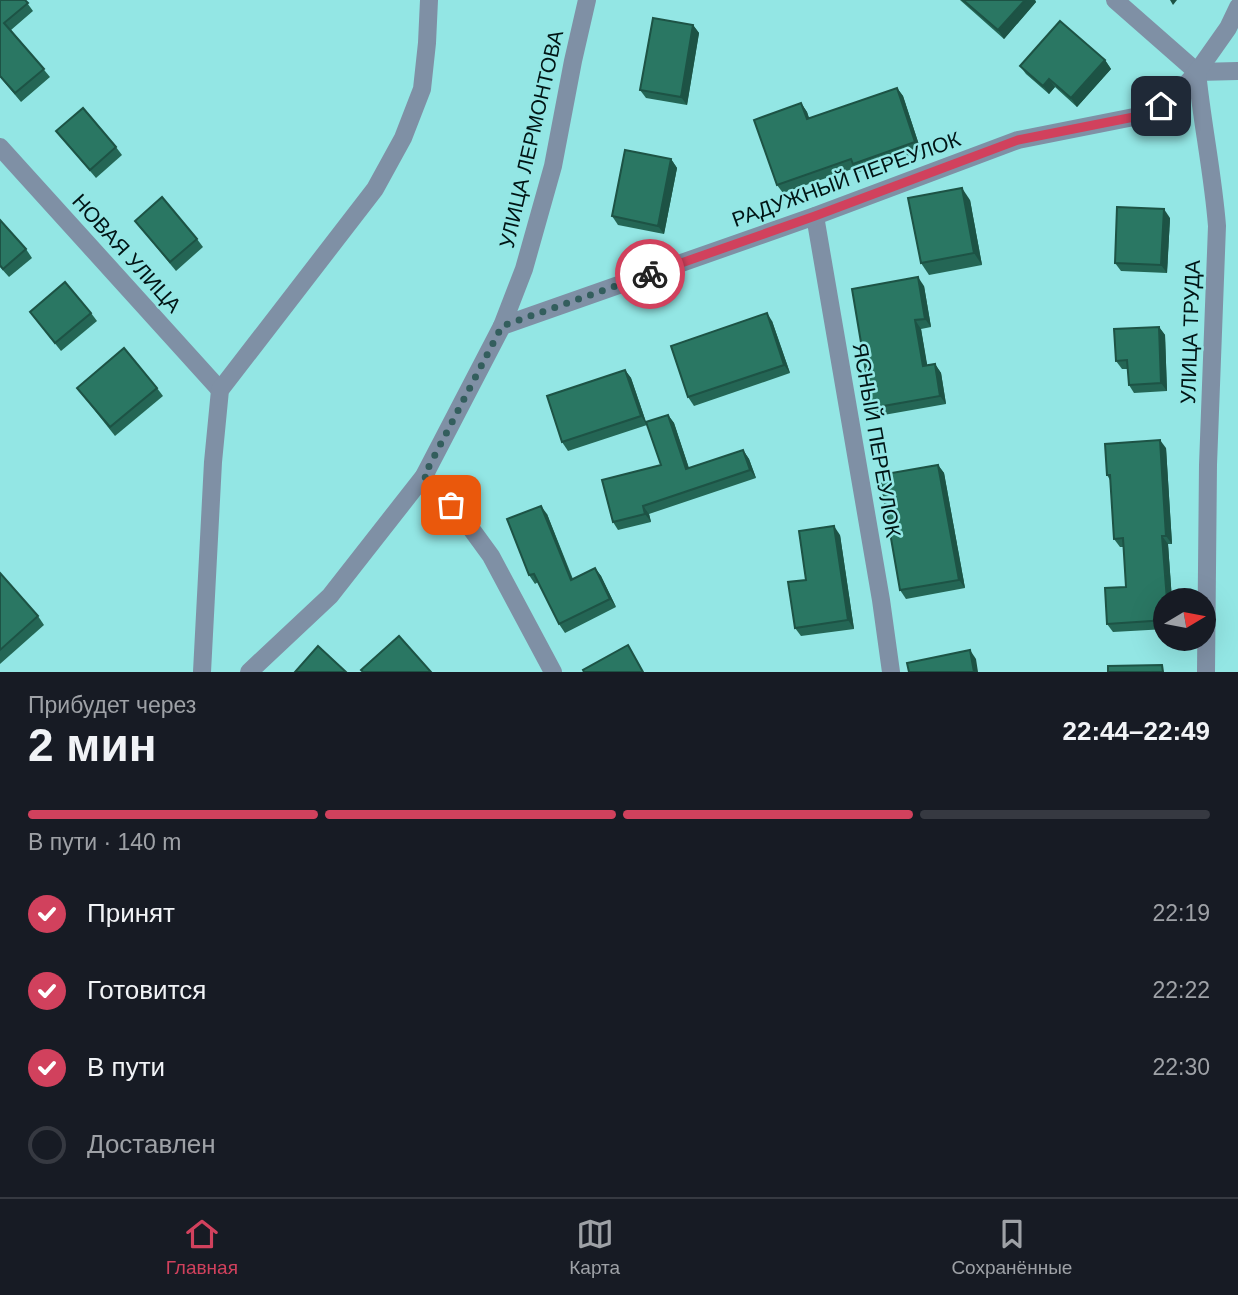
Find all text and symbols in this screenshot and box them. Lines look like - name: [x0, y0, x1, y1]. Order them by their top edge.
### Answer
- street label: УЛИЦА ЛЕРМОНТОВА: [495, 28, 567, 250]
- pin: [1131, 76, 1191, 136]
- icon: home: [1142, 87, 1180, 125]
- street label: РАДУЖНЫЙ ПЕРЕУЛОК: [729, 127, 964, 231]
- street label: НОВАЯ УЛИЦА: [68, 189, 186, 317]
- courier: [615, 239, 685, 309]
- icon: bike: [631, 255, 669, 293]
- street label: УЛИЦА ТРУДА: [1176, 260, 1204, 404]
- street label: ЯСНЫЙ ПЕРЕУЛОК: [849, 341, 906, 540]
- pin: [421, 475, 481, 535]
- icon: bag: [432, 486, 470, 524]
- north arrow: [1153, 588, 1216, 651]
- map controls: [1153, 588, 1216, 651]
- text: Прибудет через: [28, 692, 196, 718]
- text: 22:44–22:49: [1063, 716, 1210, 746]
- text: 2 мин: [28, 719, 156, 771]
- text: В пути · 140 m: [28, 829, 181, 855]
- icon: check: [28, 895, 66, 933]
- text: Принят: [87, 898, 175, 928]
- text: 22:19: [1152, 900, 1210, 926]
- icon: check: [28, 972, 66, 1010]
- text: Готовится: [87, 975, 206, 1005]
- text: 22:22: [1152, 977, 1210, 1003]
- icon: check: [28, 1049, 66, 1087]
- text: В пути: [87, 1052, 165, 1082]
- text: 22:30: [1152, 1054, 1210, 1080]
- text: Доставлен: [87, 1129, 216, 1159]
- tab: Главная: [166, 1215, 238, 1279]
- tab: Карта: [569, 1215, 620, 1279]
- tab: Сохранённые: [951, 1215, 1072, 1279]

